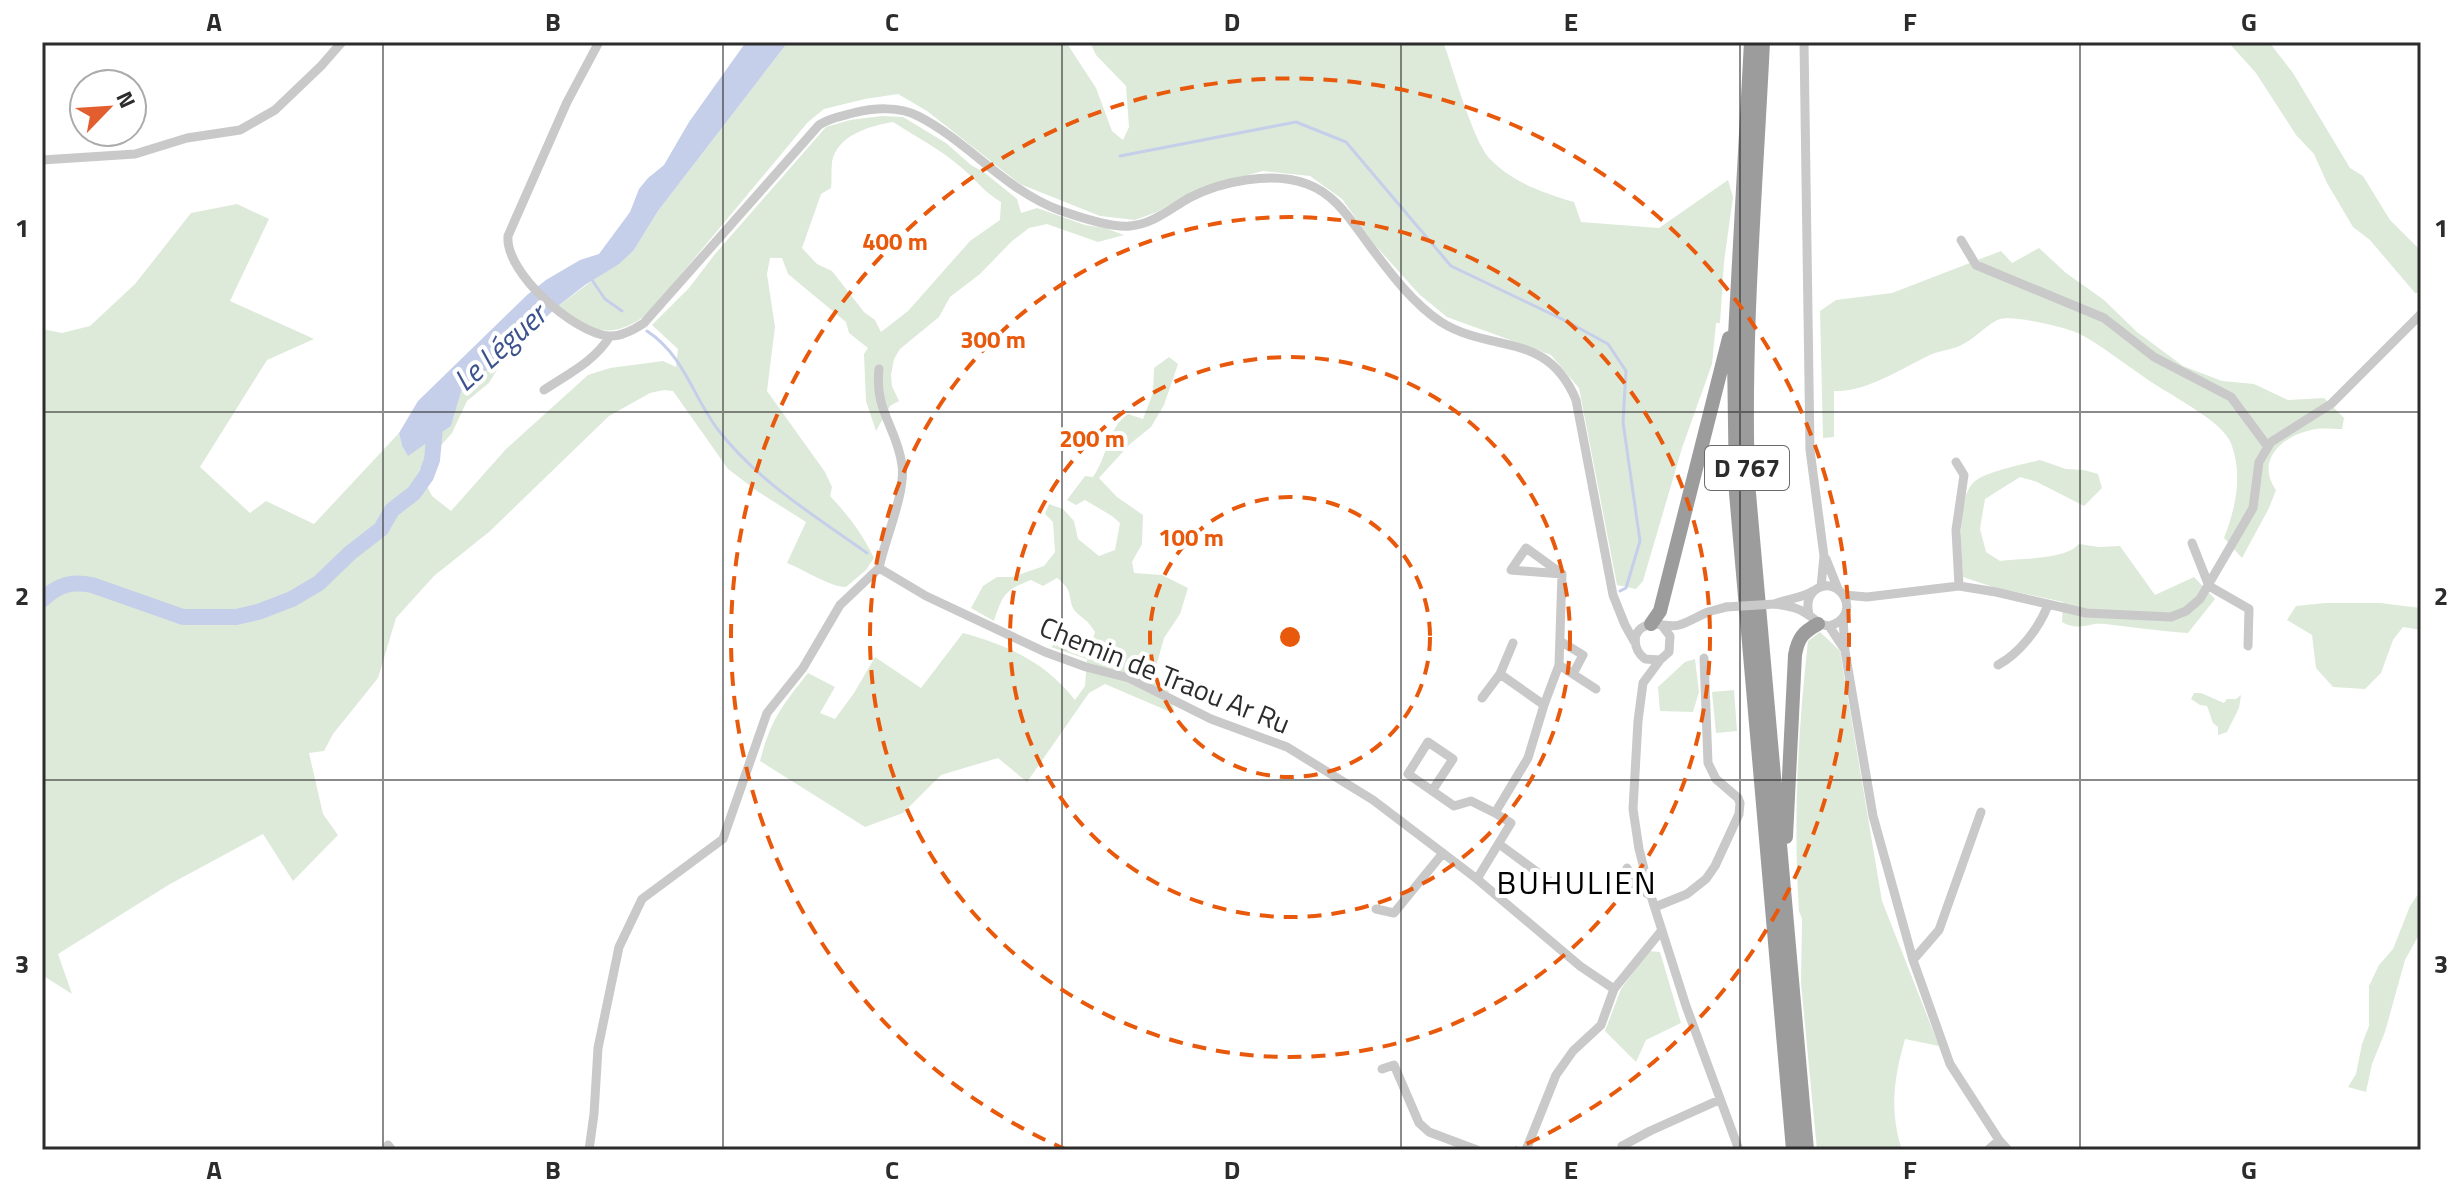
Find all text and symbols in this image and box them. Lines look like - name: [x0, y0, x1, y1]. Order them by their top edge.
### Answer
- text: A: [206, 2, 222, 41]
- text: B: [545, 2, 561, 41]
- text: C: [885, 2, 899, 41]
- text: D: [1224, 2, 1240, 41]
- text: E: [1564, 2, 1578, 41]
- text: F: [1903, 2, 1917, 41]
- text: G: [2241, 2, 2257, 41]
- north arrow: [68, 68, 148, 148]
- text: N: [107, 85, 145, 114]
- text: 1: [15, 208, 29, 247]
- text: 1: [2434, 208, 2448, 247]
- text: 400 m: [862, 223, 928, 259]
- water label: Le Léguer: [442, 290, 559, 402]
- text: 300 m: [960, 321, 1026, 357]
- text: 200 m: [1059, 420, 1125, 456]
- road number: D 767: [1705, 446, 1789, 490]
- text: 100 m: [1158, 519, 1224, 555]
- text: 2: [15, 576, 29, 615]
- text: 2: [2434, 576, 2448, 615]
- street label: Chemin de Traou Ar Ru: [1033, 605, 1297, 744]
- centre of rings: [1276, 623, 1304, 651]
- district label: BUHULIEN: [1496, 858, 1658, 906]
- text: 3: [15, 944, 29, 983]
- text: 3: [2434, 944, 2448, 983]
- text: A: [206, 1150, 222, 1189]
- text: B: [545, 1150, 561, 1189]
- text: C: [885, 1150, 899, 1189]
- text: D: [1224, 1150, 1240, 1189]
- text: E: [1564, 1150, 1578, 1189]
- text: F: [1903, 1150, 1917, 1189]
- text: G: [2241, 1150, 2257, 1189]

